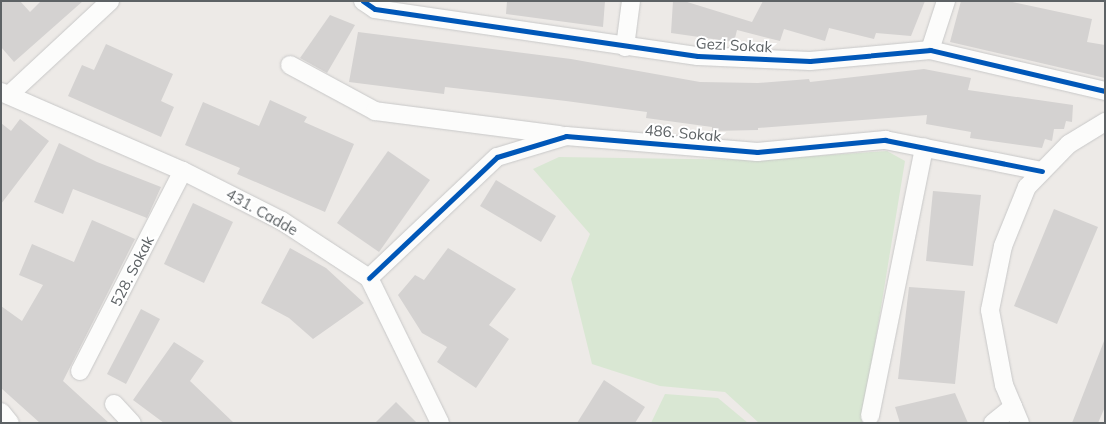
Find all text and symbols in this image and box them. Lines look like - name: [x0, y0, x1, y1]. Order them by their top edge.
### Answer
- street label: Gezi Sokak: [695, 34, 773, 56]
- street label: 486. Sokak: [644, 121, 722, 145]
- street label: 431. Cadde: [223, 185, 301, 239]
- street label: 528. Sokak: [107, 233, 157, 309]

